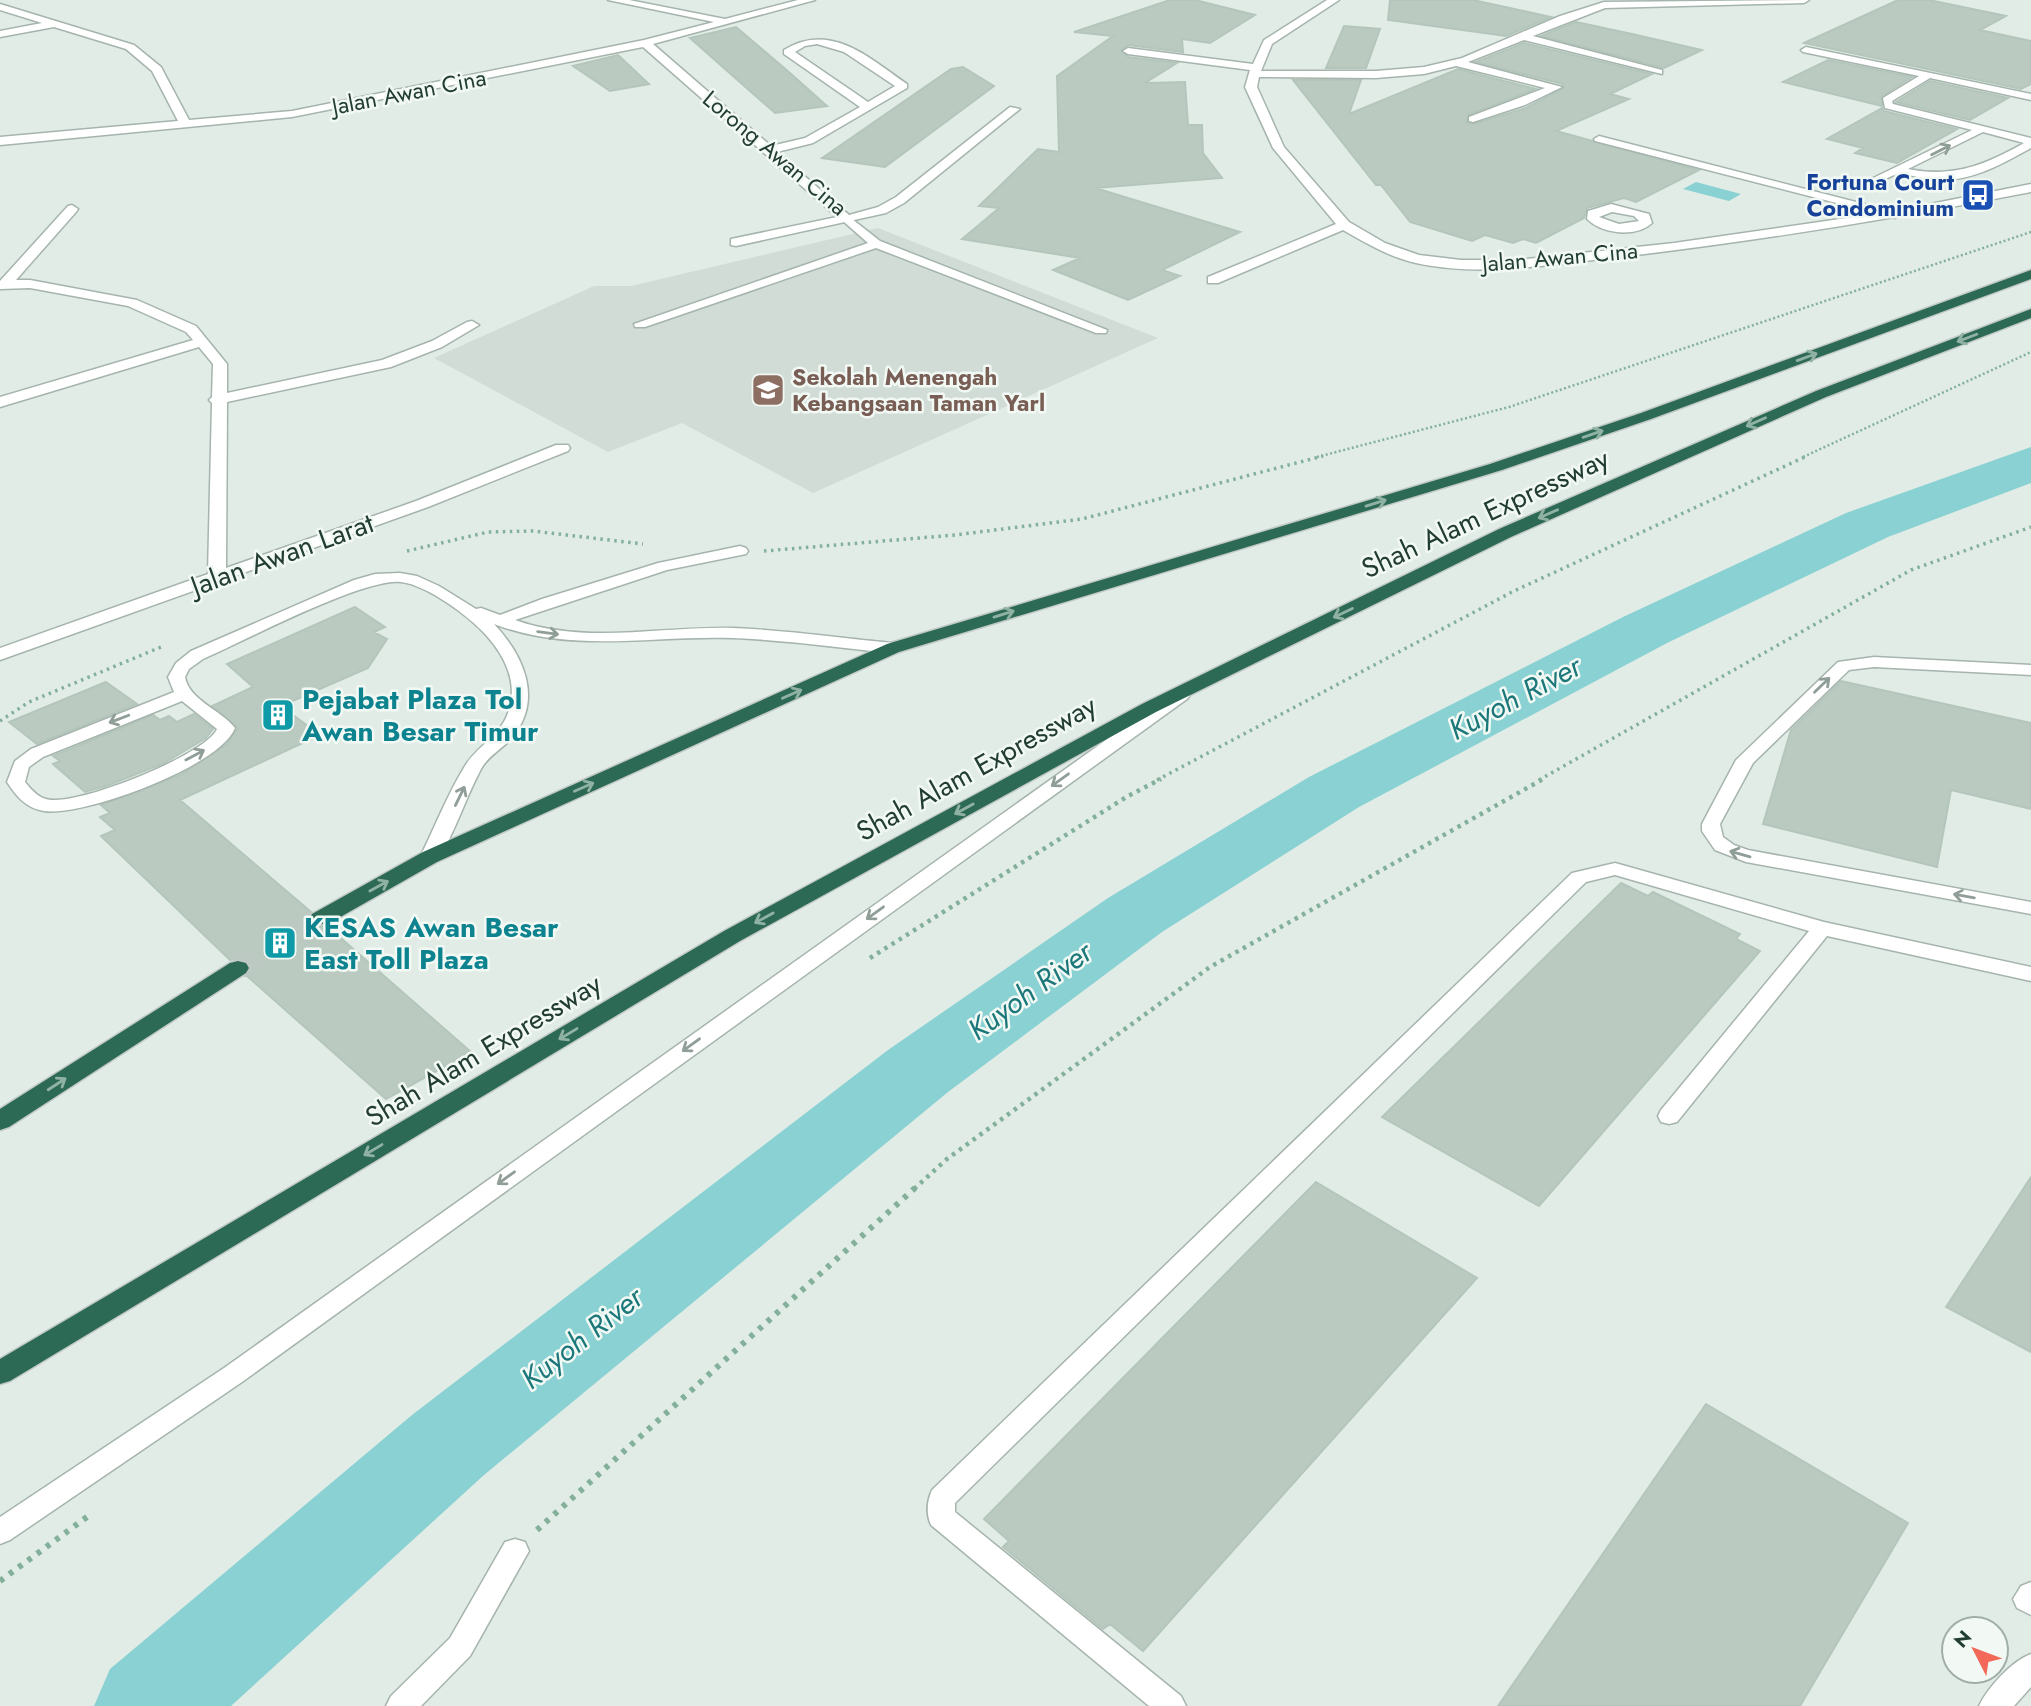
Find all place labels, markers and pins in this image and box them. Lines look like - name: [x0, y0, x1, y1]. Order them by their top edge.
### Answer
- place label: Fortuna Court Condominium: [1806, 165, 1955, 225]
- bus stop icon: Fortuna Court Condominium: [1959, 176, 1997, 214]
- place label: Sekolah Menengah Kebangsaan Taman Yarl: [792, 360, 1045, 420]
- school or university icon: Sekolah Menengah Kebangsaan Taman Yarl: [749, 371, 787, 409]
- place label: Pejabat Plaza Tol Awan Besar Timur: [301, 679, 539, 752]
- building icon: Pejabat Plaza Tol Awan Besar Timur: [259, 696, 297, 734]
- place label: KESAS Awan Besar East Toll Plaza: [304, 907, 559, 980]
- building icon: KESAS Awan Besar East Toll Plaza: [261, 924, 299, 962]

